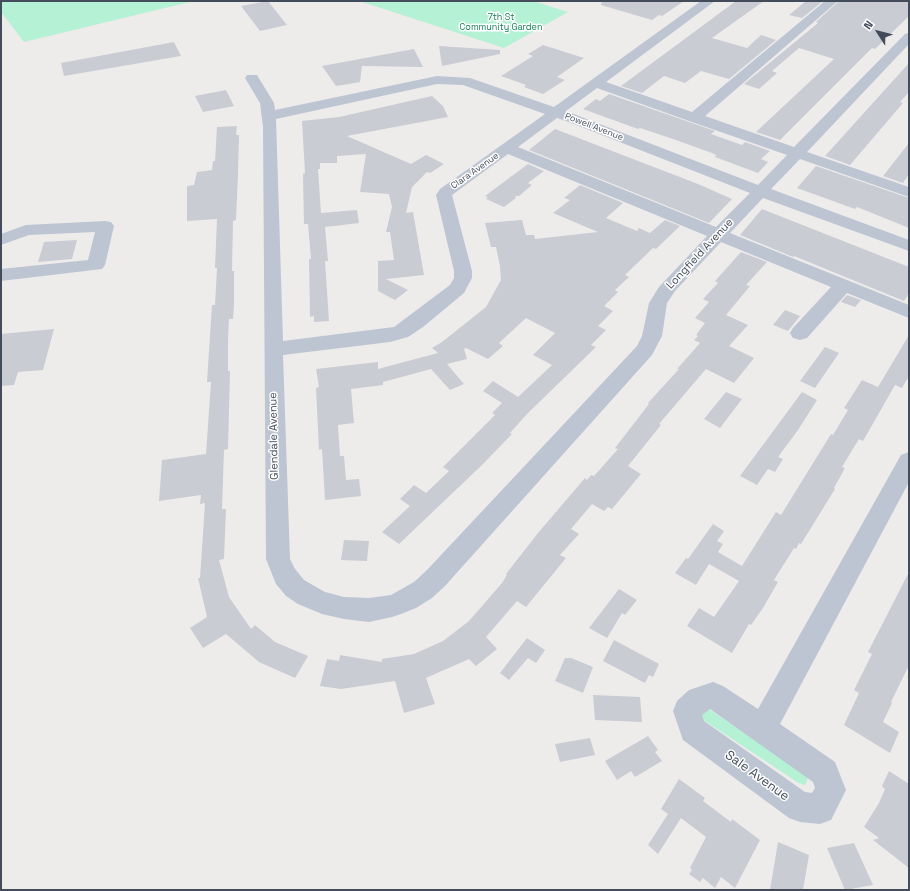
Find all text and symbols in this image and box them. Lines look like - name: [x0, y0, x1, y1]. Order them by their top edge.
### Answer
- north arrow: [858, 12, 898, 52]
- park label: 7th St Community Garden: [460, 13, 542, 34]
- text: N: [860, 18, 876, 32]
- street label: Powell Avenue: [563, 111, 625, 143]
- street label: Clara Avenue: [449, 151, 501, 191]
- street label: Longfield Avenue: [664, 216, 736, 292]
- street label: Glendale Avenue: [267, 392, 281, 480]
- street label: Sale Avenue: [722, 747, 792, 805]

